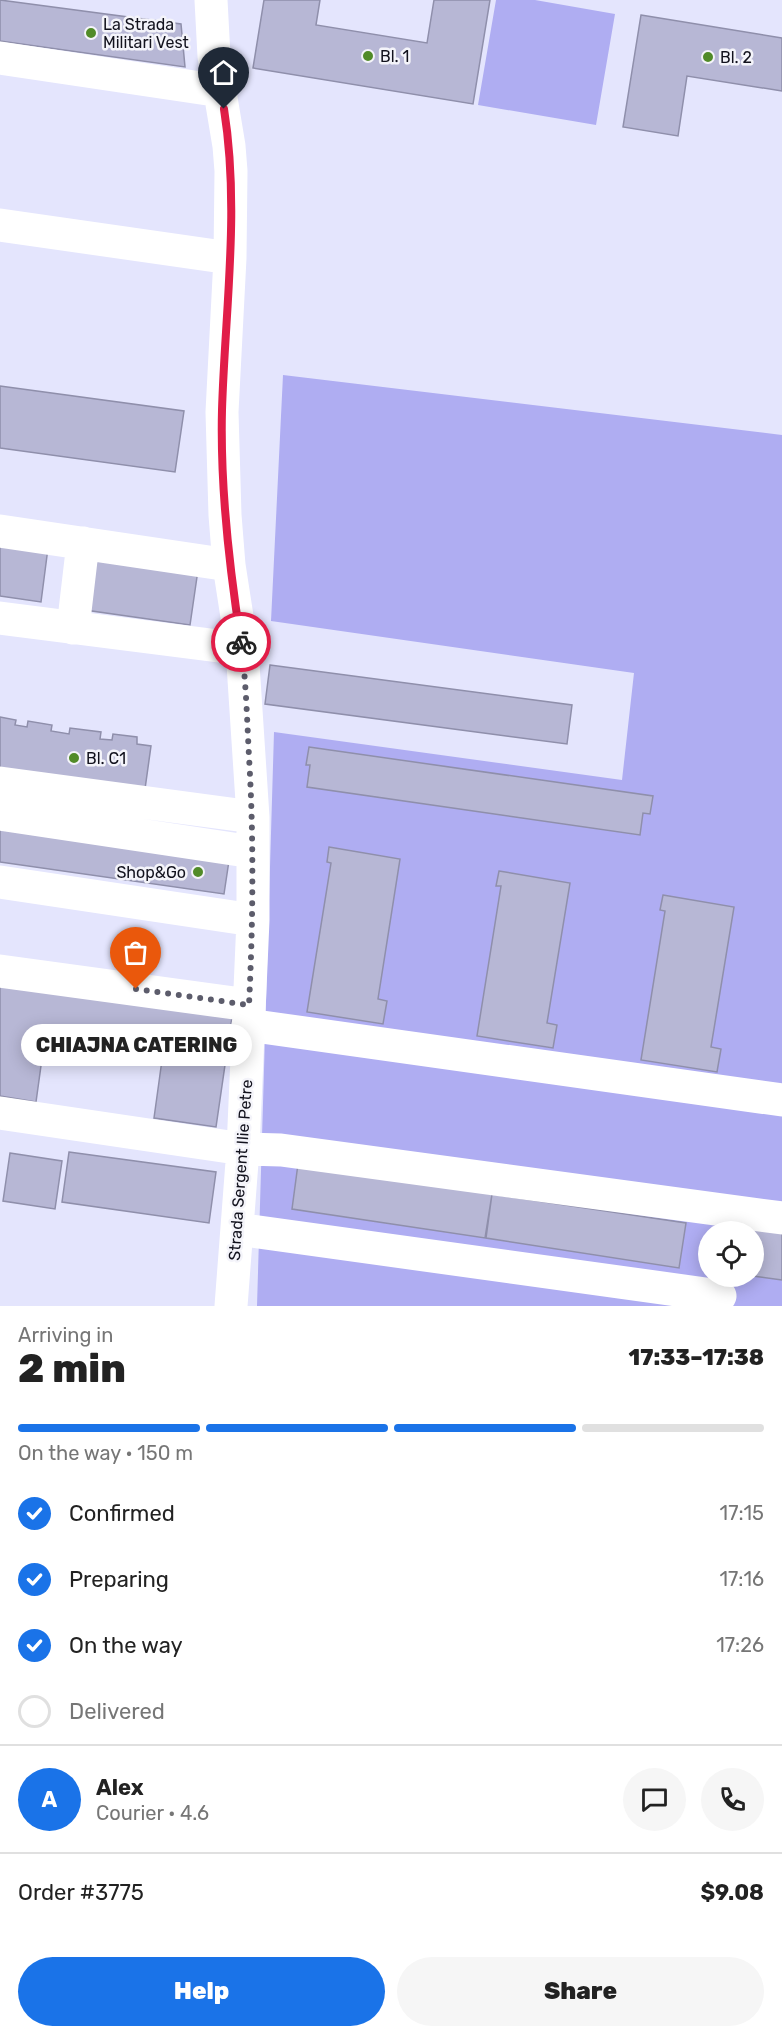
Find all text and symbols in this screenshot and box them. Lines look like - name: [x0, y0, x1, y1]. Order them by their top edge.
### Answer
- place label: La Strada Militari Vest: [103, 15, 189, 52]
- marker: La Strada Militari Vest: [84, 26, 98, 40]
- pin: [198, 47, 249, 109]
- place label: Bl. 1: [380, 47, 409, 66]
- place label: Bl. 2: [720, 48, 752, 67]
- marker: Bl. 1: [361, 49, 375, 63]
- marker: Bl. 2: [701, 50, 715, 64]
- icon: home: [207, 56, 240, 89]
- courier: [211, 612, 271, 672]
- icon: bike: [225, 626, 258, 659]
- place label: Bl. C1: [86, 749, 126, 768]
- marker: Bl. C1: [67, 751, 81, 765]
- place label: Shop&Go: [116, 863, 186, 882]
- marker: Shop&Go: [191, 865, 205, 879]
- pin: [110, 927, 161, 989]
- icon: bag: [119, 936, 152, 969]
- callout: CHIAJNA CATERING: [21, 1025, 252, 1067]
- text: CHIAJNA CATERING: [36, 1033, 237, 1057]
- street label: Strada Sergent Ilie Petre: [225, 1079, 256, 1261]
- map controls: [698, 1221, 764, 1287]
- button: locate: [698, 1221, 764, 1287]
- text: Arriving in: [18, 1323, 113, 1347]
- text: 17:33–17:38: [629, 1344, 764, 1371]
- text: 2 min: [18, 1346, 126, 1392]
- text: On the way · 150 m: [18, 1441, 193, 1465]
- icon: check: [18, 1497, 51, 1530]
- text: Confirmed: [69, 1500, 175, 1527]
- text: 17:15: [720, 1501, 764, 1525]
- icon: check: [18, 1563, 51, 1596]
- text: Preparing: [69, 1566, 169, 1593]
- text: 17:16: [719, 1567, 764, 1591]
- icon: check: [18, 1629, 51, 1662]
- text: On the way: [69, 1632, 183, 1659]
- text: 17:26: [716, 1633, 764, 1657]
- text: Delivered: [69, 1698, 165, 1725]
- button: chat: [623, 1768, 686, 1831]
- button: phone: [701, 1768, 764, 1831]
- text: Alex: [96, 1774, 144, 1801]
- text: A: [42, 1786, 57, 1813]
- text: Courier · 4.6: [96, 1801, 209, 1825]
- text: Order #3775: [18, 1879, 144, 1906]
- text: $9.08: [700, 1879, 764, 1906]
- button: Help: [18, 1957, 385, 2026]
- button: Share: [397, 1957, 764, 2026]

